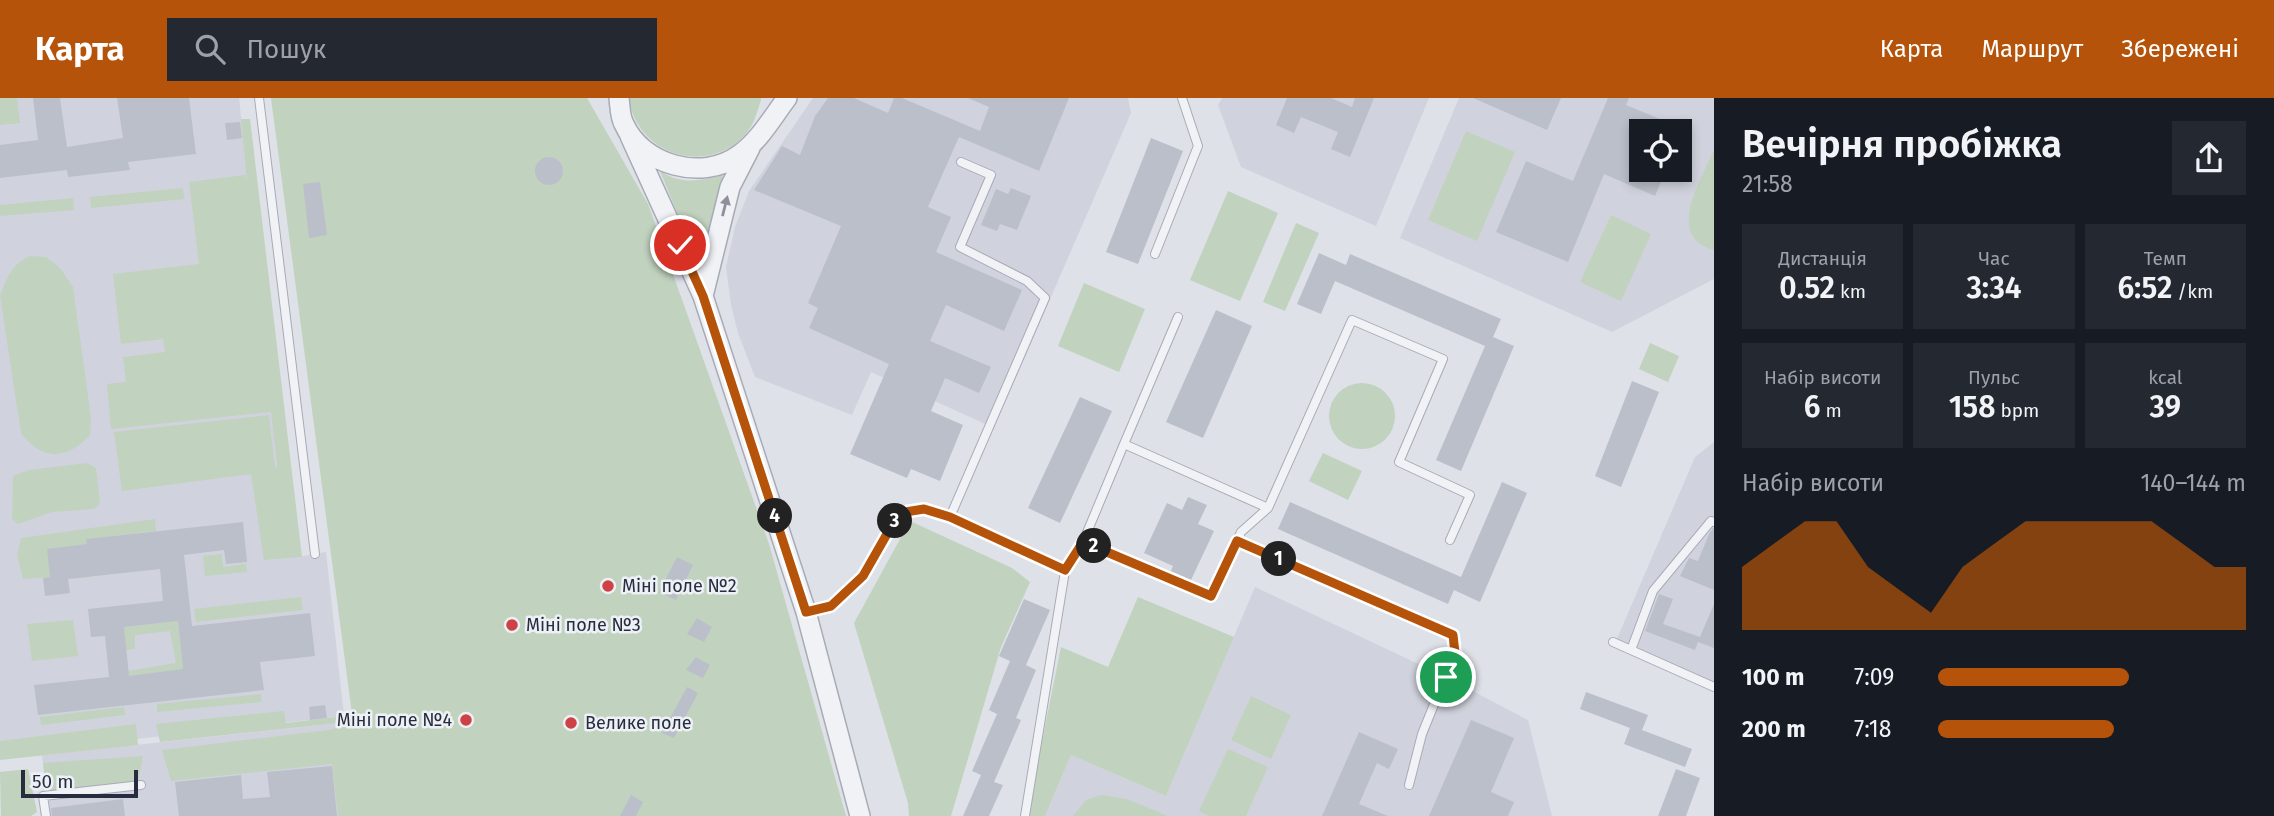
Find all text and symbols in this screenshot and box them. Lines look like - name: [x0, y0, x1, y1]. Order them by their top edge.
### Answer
- search box: [167, 18, 657, 81]
- text: Карта: [35, 29, 125, 69]
- icon: search: [191, 30, 229, 68]
- text: Пошук: [247, 34, 326, 65]
- text: Карта: [1880, 35, 1943, 63]
- text: Маршрут: [1981, 35, 2083, 63]
- text: Збережені: [2121, 35, 2239, 63]
- map controls: [1629, 119, 1692, 182]
- button: locate: [1629, 119, 1692, 182]
- text: Вечірня пробіжка: [1742, 121, 2062, 167]
- button: share: [2172, 121, 2246, 195]
- text: 21:58: [1742, 170, 1793, 198]
- one-way arrow: [720, 195, 731, 217]
- pin: [650, 215, 710, 275]
- icon: check: [661, 226, 699, 264]
- text: Дистанція: [1778, 247, 1867, 270]
- text: Час: [1978, 247, 2010, 270]
- text: Темп: [2144, 247, 2187, 270]
- text: 0.52: [1779, 270, 1835, 306]
- text: 3:34: [1966, 270, 2022, 306]
- text: 6:52: [2117, 270, 2172, 306]
- text: km: [1835, 280, 1866, 303]
- text: /km: [2172, 280, 2213, 303]
- text: Набір висоти: [1764, 366, 1881, 389]
- text: Пульс: [1968, 366, 2020, 389]
- text: kcal: [2148, 366, 2182, 389]
- text: 6: [1804, 389, 1820, 425]
- text: 158: [1949, 389, 1995, 425]
- text: 39: [2149, 389, 2181, 425]
- text: m: [1820, 399, 1842, 422]
- text: bpm: [1995, 399, 2039, 422]
- text: Набір висоти: [1742, 469, 1884, 497]
- text: 140–144 m: [2140, 469, 2246, 497]
- pin: 4: [758, 498, 792, 534]
- text: 4: [769, 504, 780, 527]
- pin: 3: [878, 504, 912, 538]
- text: 3: [890, 509, 899, 532]
- pin: 2: [1076, 528, 1112, 564]
- text: 2: [1089, 534, 1098, 557]
- pin: 1: [1262, 542, 1296, 576]
- text: 1: [1274, 547, 1283, 570]
- place label: Міні поле №2: [622, 575, 737, 597]
- marker: Міні поле №2: [600, 578, 616, 594]
- place label: Міні поле №3: [526, 614, 641, 636]
- marker: Міні поле №3: [504, 617, 520, 633]
- pin: [1416, 647, 1476, 707]
- icon: arrive: [1427, 658, 1465, 696]
- text: 100 m: [1742, 663, 1804, 691]
- text: 7:09: [1854, 663, 1894, 691]
- place label: Міні поле №4: [337, 709, 452, 731]
- marker: Міні поле №4: [458, 712, 474, 728]
- place label: Велике поле: [585, 712, 692, 734]
- marker: Велике поле: [563, 715, 579, 731]
- text: 200 m: [1742, 715, 1806, 743]
- text: 7:18: [1854, 715, 1891, 743]
- scale bar: [21, 767, 138, 799]
- text: 50 m: [32, 770, 73, 793]

